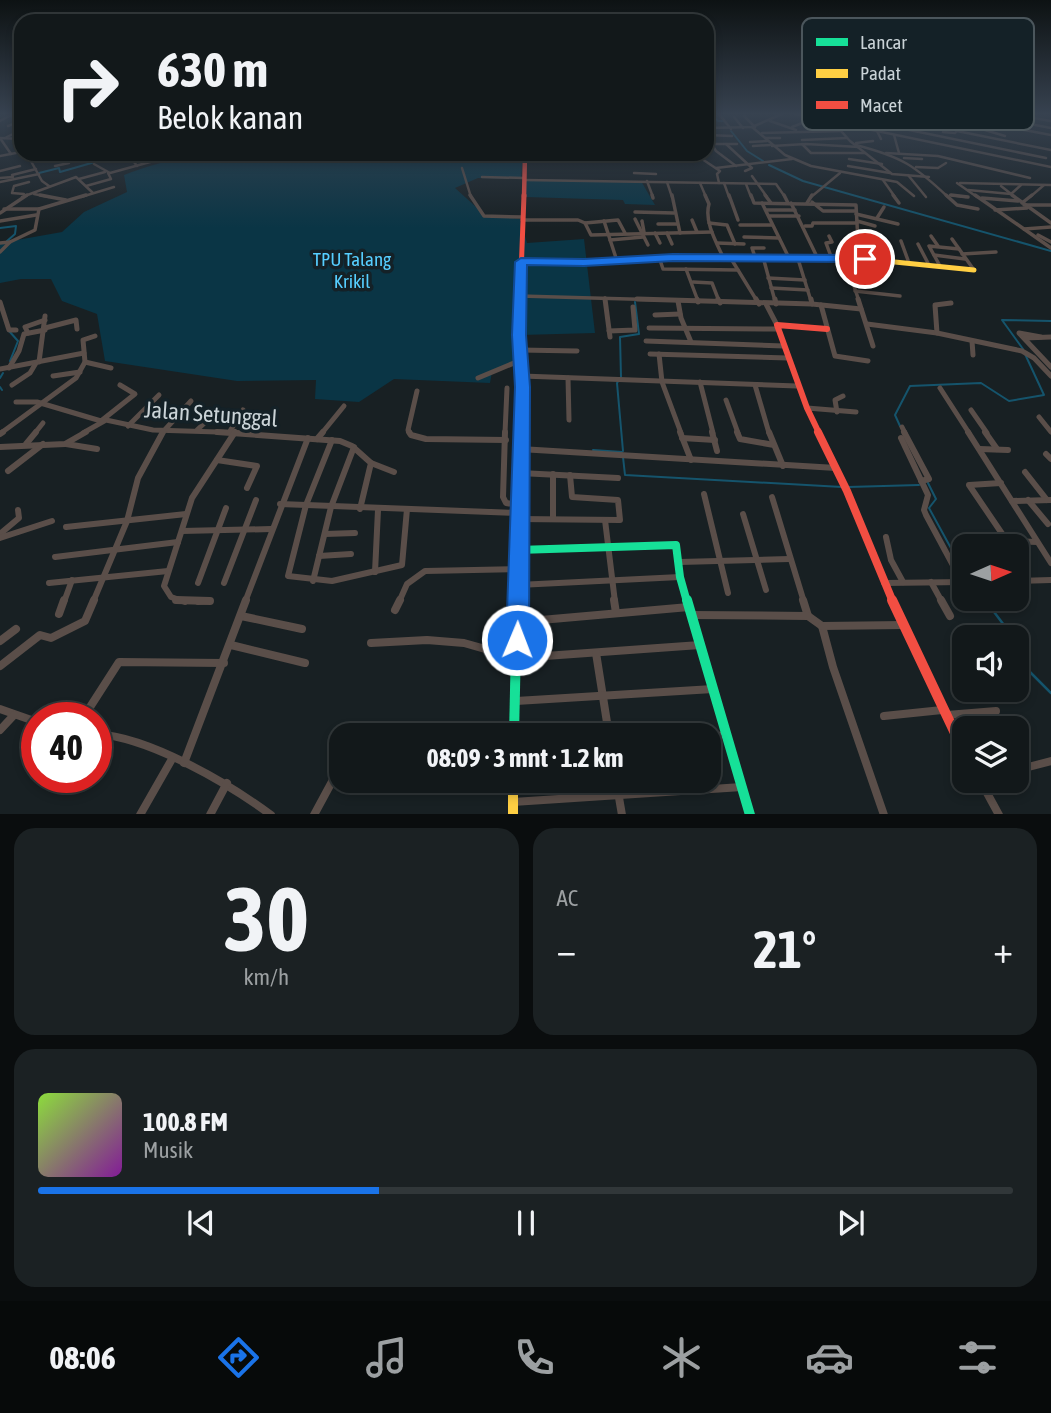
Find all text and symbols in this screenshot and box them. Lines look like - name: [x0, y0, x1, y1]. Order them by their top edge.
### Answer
- legend: [802, 18, 1034, 130]
- text: Lancar: [860, 31, 907, 53]
- text: 630 m: [157, 41, 268, 97]
- icon: right: [42, 42, 133, 133]
- text: Padat: [860, 62, 901, 84]
- text: Macet: [860, 94, 903, 116]
- text: Belok kanan: [157, 99, 303, 136]
- pin: [835, 229, 895, 289]
- icon: arrive: [846, 240, 884, 278]
- park label: TPU Talang Krikil: [313, 248, 392, 292]
- street label: Jalan Setunggal: [143, 396, 279, 432]
- north arrow: [952, 534, 1029, 611]
- map controls: [952, 534, 1029, 793]
- position arrow: [480, 603, 554, 677]
- button: sound: [952, 625, 1029, 702]
- speed limit sign: 40: [21, 702, 112, 793]
- button: layers: [952, 716, 1029, 793]
- text: 08:09 · 3 mnt · 1.2 km: [427, 743, 623, 773]
- text: 30: [223, 866, 309, 970]
- text: AC: [557, 885, 578, 911]
- text: 21°: [753, 919, 816, 979]
- text: −: [557, 928, 576, 971]
- text: +: [993, 928, 1013, 971]
- text: km/h: [243, 964, 289, 990]
- text: 100.8 FM: [143, 1107, 228, 1137]
- text: Musik: [143, 1137, 193, 1163]
- icon: previous: [182, 1204, 220, 1242]
- icon: pause: [507, 1204, 545, 1242]
- icon: next: [832, 1204, 870, 1242]
- icon: directions: [214, 1333, 263, 1382]
- icon: music: [362, 1333, 411, 1382]
- icon: phone: [510, 1333, 559, 1382]
- icon: climate: [657, 1333, 706, 1382]
- icon: car: [805, 1333, 854, 1382]
- icon: filters: [953, 1333, 1002, 1382]
- text: 08:06: [49, 1339, 116, 1376]

